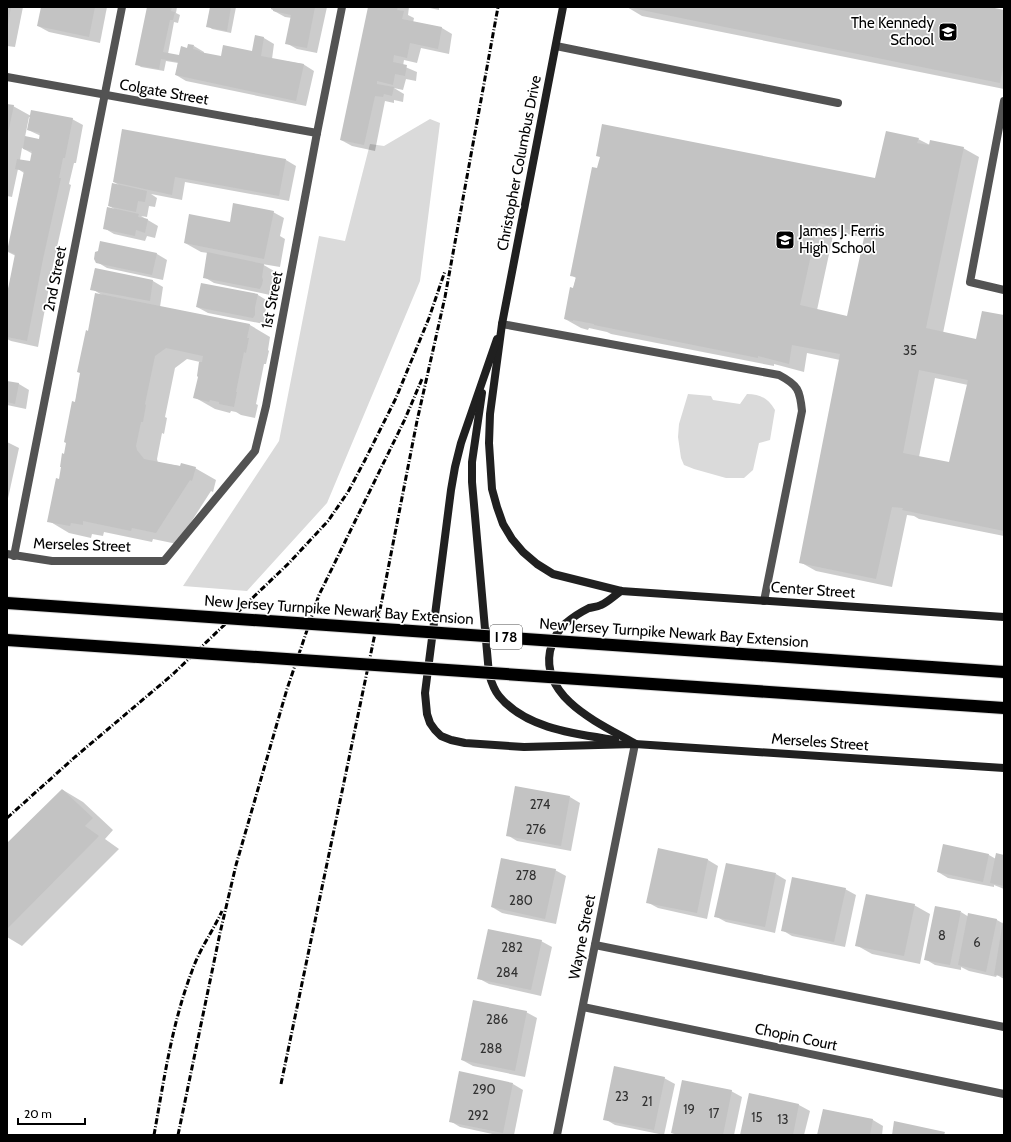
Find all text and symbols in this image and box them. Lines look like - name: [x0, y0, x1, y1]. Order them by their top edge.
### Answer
- place label: The Kennedy School: [851, 14, 934, 49]
- school or university icon: The Kennedy School: [937, 21, 959, 43]
- street label: Christopher Columbus Drive: [493, 73, 545, 252]
- street label: Colgate Street: [118, 75, 210, 109]
- place label: James J. Ferris High School: [798, 222, 884, 257]
- school or university icon: James J. Ferris High School: [774, 229, 796, 251]
- street label: 2nd Street: [40, 245, 70, 313]
- street label: 1st Street: [258, 270, 286, 330]
- house number: 35: [903, 342, 917, 358]
- street label: Merseles Street: [33, 534, 131, 556]
- street label: Center Street: [770, 578, 856, 602]
- street label: New Jersey Turnpike Newark Bay Extension: [204, 592, 474, 628]
- street label: New Jersey Turnpike Newark Bay Extension: [539, 615, 809, 651]
- road number: I 78: [490, 625, 522, 649]
- street label: Merseles Street: [771, 730, 869, 754]
- house number: 274: [530, 796, 551, 812]
- house number: 276: [526, 821, 546, 837]
- house number: 278: [515, 867, 537, 883]
- house number: 280: [509, 892, 533, 908]
- street label: Wayne Street: [565, 893, 599, 981]
- house number: 8: [938, 927, 946, 943]
- house number: 6: [973, 934, 981, 950]
- house number: 282: [501, 939, 523, 955]
- house number: 284: [496, 964, 519, 980]
- house number: 286: [486, 1011, 508, 1027]
- street label: Chopin Court: [753, 1019, 839, 1055]
- house number: 288: [480, 1040, 502, 1056]
- house number: 290: [472, 1081, 496, 1097]
- house number: 23: [615, 1088, 629, 1104]
- house number: 21: [641, 1093, 653, 1109]
- scale bar: [18, 1100, 85, 1126]
- house number: 19: [683, 1101, 695, 1117]
- house number: 17: [709, 1105, 720, 1121]
- text: 20 m: [24, 1106, 52, 1121]
- house number: 292: [467, 1107, 489, 1123]
- house number: 15: [751, 1109, 763, 1125]
- house number: 13: [777, 1111, 789, 1127]

